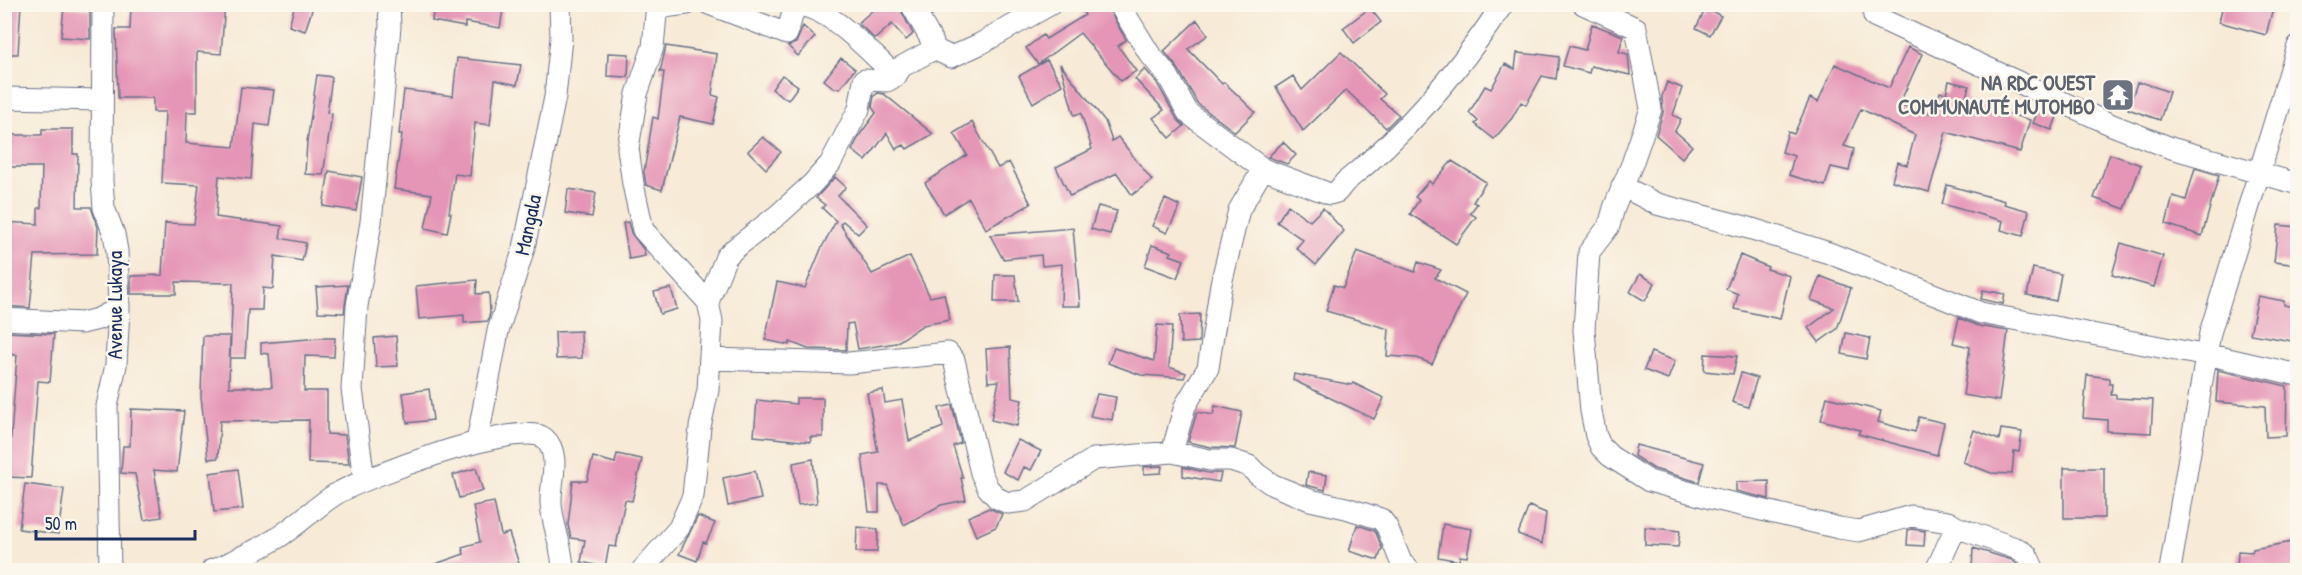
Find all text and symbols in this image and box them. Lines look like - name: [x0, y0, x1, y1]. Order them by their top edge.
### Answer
- place label: NA RDC OUEST COMMUNAUTÉ MUTOMBO: [1898, 68, 2096, 121]
- temple icon: NA RDC OUEST COMMUNAUTÉ MUTOMBO: [2100, 77, 2136, 113]
- street label: Mangala: [507, 192, 548, 258]
- street label: Avenue Lukaya: [100, 251, 129, 359]
- scale bar: [36, 503, 195, 541]
- text: 50 m: [45, 511, 77, 536]

